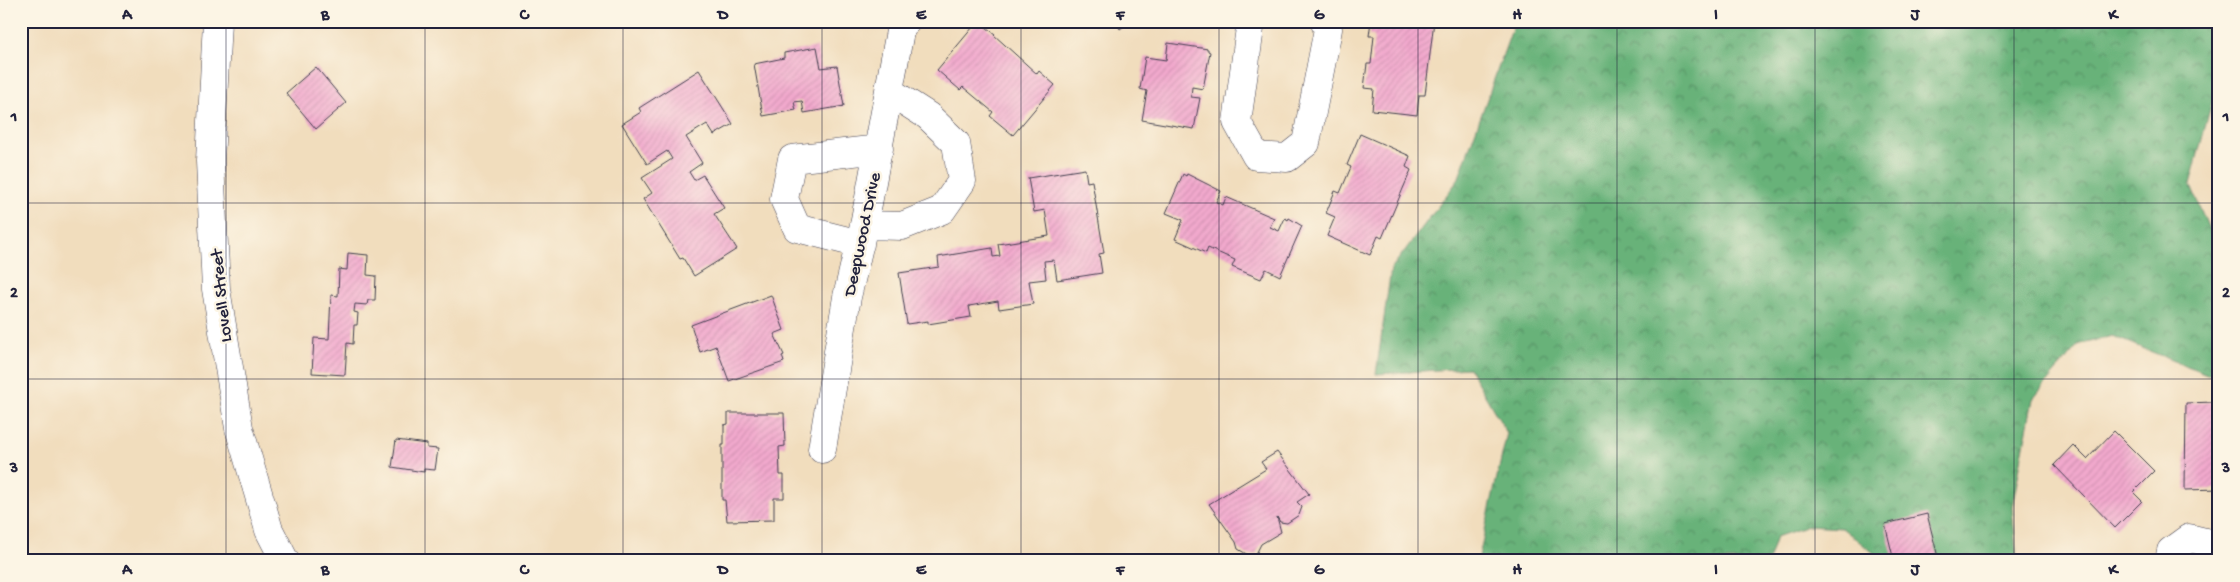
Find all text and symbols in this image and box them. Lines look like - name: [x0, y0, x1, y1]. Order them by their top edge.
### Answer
- text: A: [121, 7, 133, 26]
- text: B: [320, 7, 330, 26]
- text: C: [519, 7, 530, 26]
- text: D: [716, 7, 729, 26]
- text: E: [916, 7, 927, 26]
- text: F: [1115, 7, 1126, 26]
- text: G: [1314, 7, 1325, 26]
- text: H: [1512, 7, 1522, 26]
- text: I: [1714, 7, 1718, 26]
- text: J: [1910, 7, 1921, 26]
- text: K: [2108, 7, 2120, 26]
- text: 1: [10, 109, 17, 128]
- text: 1: [2222, 109, 2229, 128]
- street label: Deepwood Drive: [840, 170, 887, 299]
- street label: Lovell Street: [207, 247, 238, 343]
- text: 2: [10, 285, 18, 304]
- text: 2: [2222, 285, 2230, 304]
- text: 3: [9, 460, 18, 479]
- text: 3: [2221, 460, 2230, 479]
- text: A: [121, 562, 133, 581]
- text: B: [320, 562, 330, 581]
- text: C: [519, 562, 530, 581]
- text: D: [716, 562, 729, 581]
- text: E: [916, 562, 927, 581]
- text: F: [1115, 562, 1126, 581]
- text: G: [1314, 562, 1325, 581]
- text: H: [1512, 562, 1522, 581]
- text: I: [1714, 562, 1718, 581]
- text: J: [1910, 562, 1921, 581]
- text: K: [2108, 562, 2120, 581]

